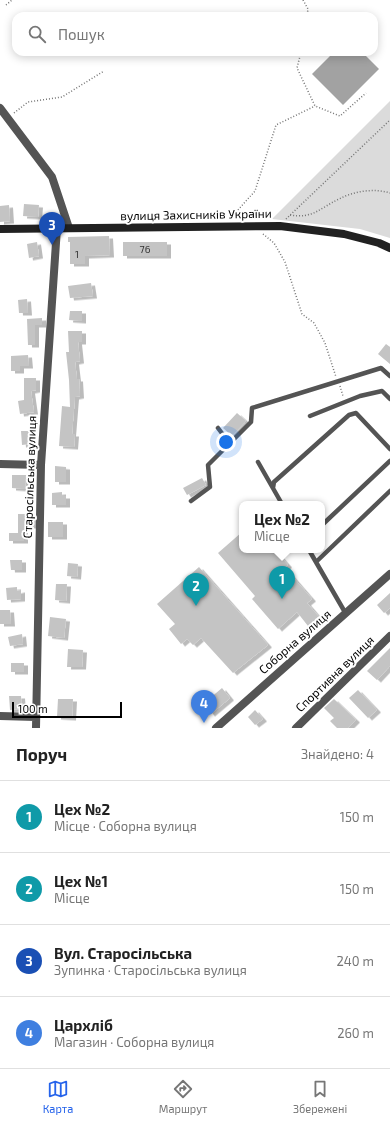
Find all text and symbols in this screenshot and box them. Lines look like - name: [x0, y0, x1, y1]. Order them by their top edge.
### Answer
- search box: [12, 12, 378, 56]
- icon: search: [26, 23, 48, 45]
- text: Пошук: [58, 25, 105, 43]
- street label: вулиця Захисників України: [120, 206, 272, 223]
- pin: 3: [39, 212, 65, 245]
- house number: 76: [140, 243, 151, 255]
- house number: 1: [75, 248, 79, 260]
- street label: Старосільська вулиця: [20, 415, 39, 539]
- your location: [216, 432, 236, 452]
- popup: [239, 501, 325, 553]
- text: Цех №2: [254, 510, 310, 528]
- text: Місце: [254, 528, 290, 544]
- pin: 1: [269, 566, 295, 599]
- pin: 2: [183, 573, 209, 606]
- street label: Соборна вулиця: [256, 606, 334, 677]
- street label: Спортивна вулиця: [292, 632, 377, 715]
- pin: 4: [191, 690, 217, 723]
- scale bar: [12, 700, 122, 719]
- text: 100 m: [18, 702, 48, 715]
- text: Поруч: [16, 744, 67, 764]
- text: Знайдено: 4: [301, 746, 374, 762]
- text: Цех №2: [54, 800, 110, 818]
- text: 1: [26, 809, 32, 825]
- text: 150 m: [340, 809, 374, 825]
- text: Місце · Соборна вулиця: [54, 818, 197, 834]
- text: Цех №1: [54, 872, 108, 890]
- text: 2: [25, 881, 33, 897]
- text: 150 m: [340, 881, 374, 897]
- text: Місце: [54, 890, 90, 906]
- text: Вул. Старосільська: [54, 944, 192, 962]
- text: 3: [25, 953, 33, 969]
- text: 240 m: [337, 953, 374, 969]
- text: Зупинка · Старосільська вулиця: [54, 962, 247, 978]
- text: Цархліб: [54, 1016, 113, 1034]
- text: 4: [25, 1025, 33, 1041]
- text: 260 m: [337, 1025, 374, 1041]
- text: Магазин · Соборна вулиця: [54, 1034, 214, 1050]
- tab: Карта: [43, 1078, 73, 1115]
- tab: Маршрут: [159, 1078, 207, 1115]
- tab: Збережені: [293, 1078, 347, 1115]

